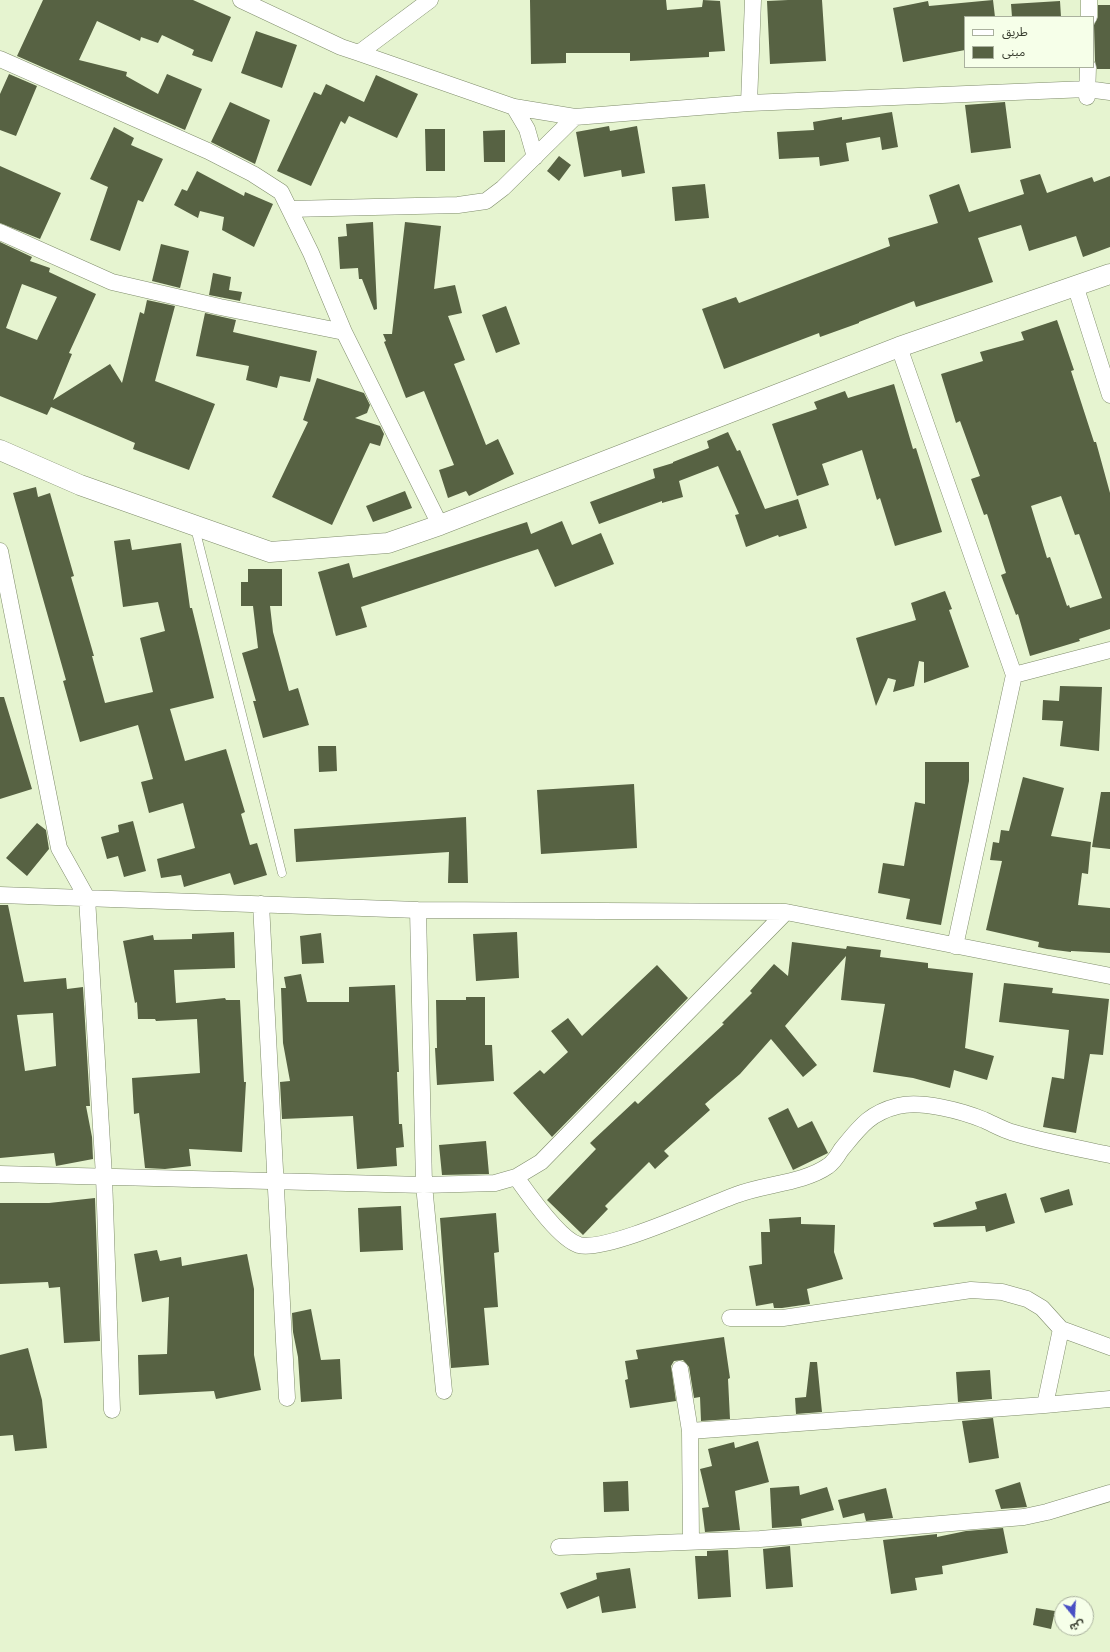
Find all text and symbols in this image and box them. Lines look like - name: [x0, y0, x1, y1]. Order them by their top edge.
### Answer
- legend: [964, 16, 1094, 68]
- text: طريق: [1002, 24, 1028, 39]
- text: مبنى: [1002, 44, 1025, 59]
- north arrow: [1054, 1596, 1094, 1636]
- text: ش: [1068, 1617, 1087, 1635]

